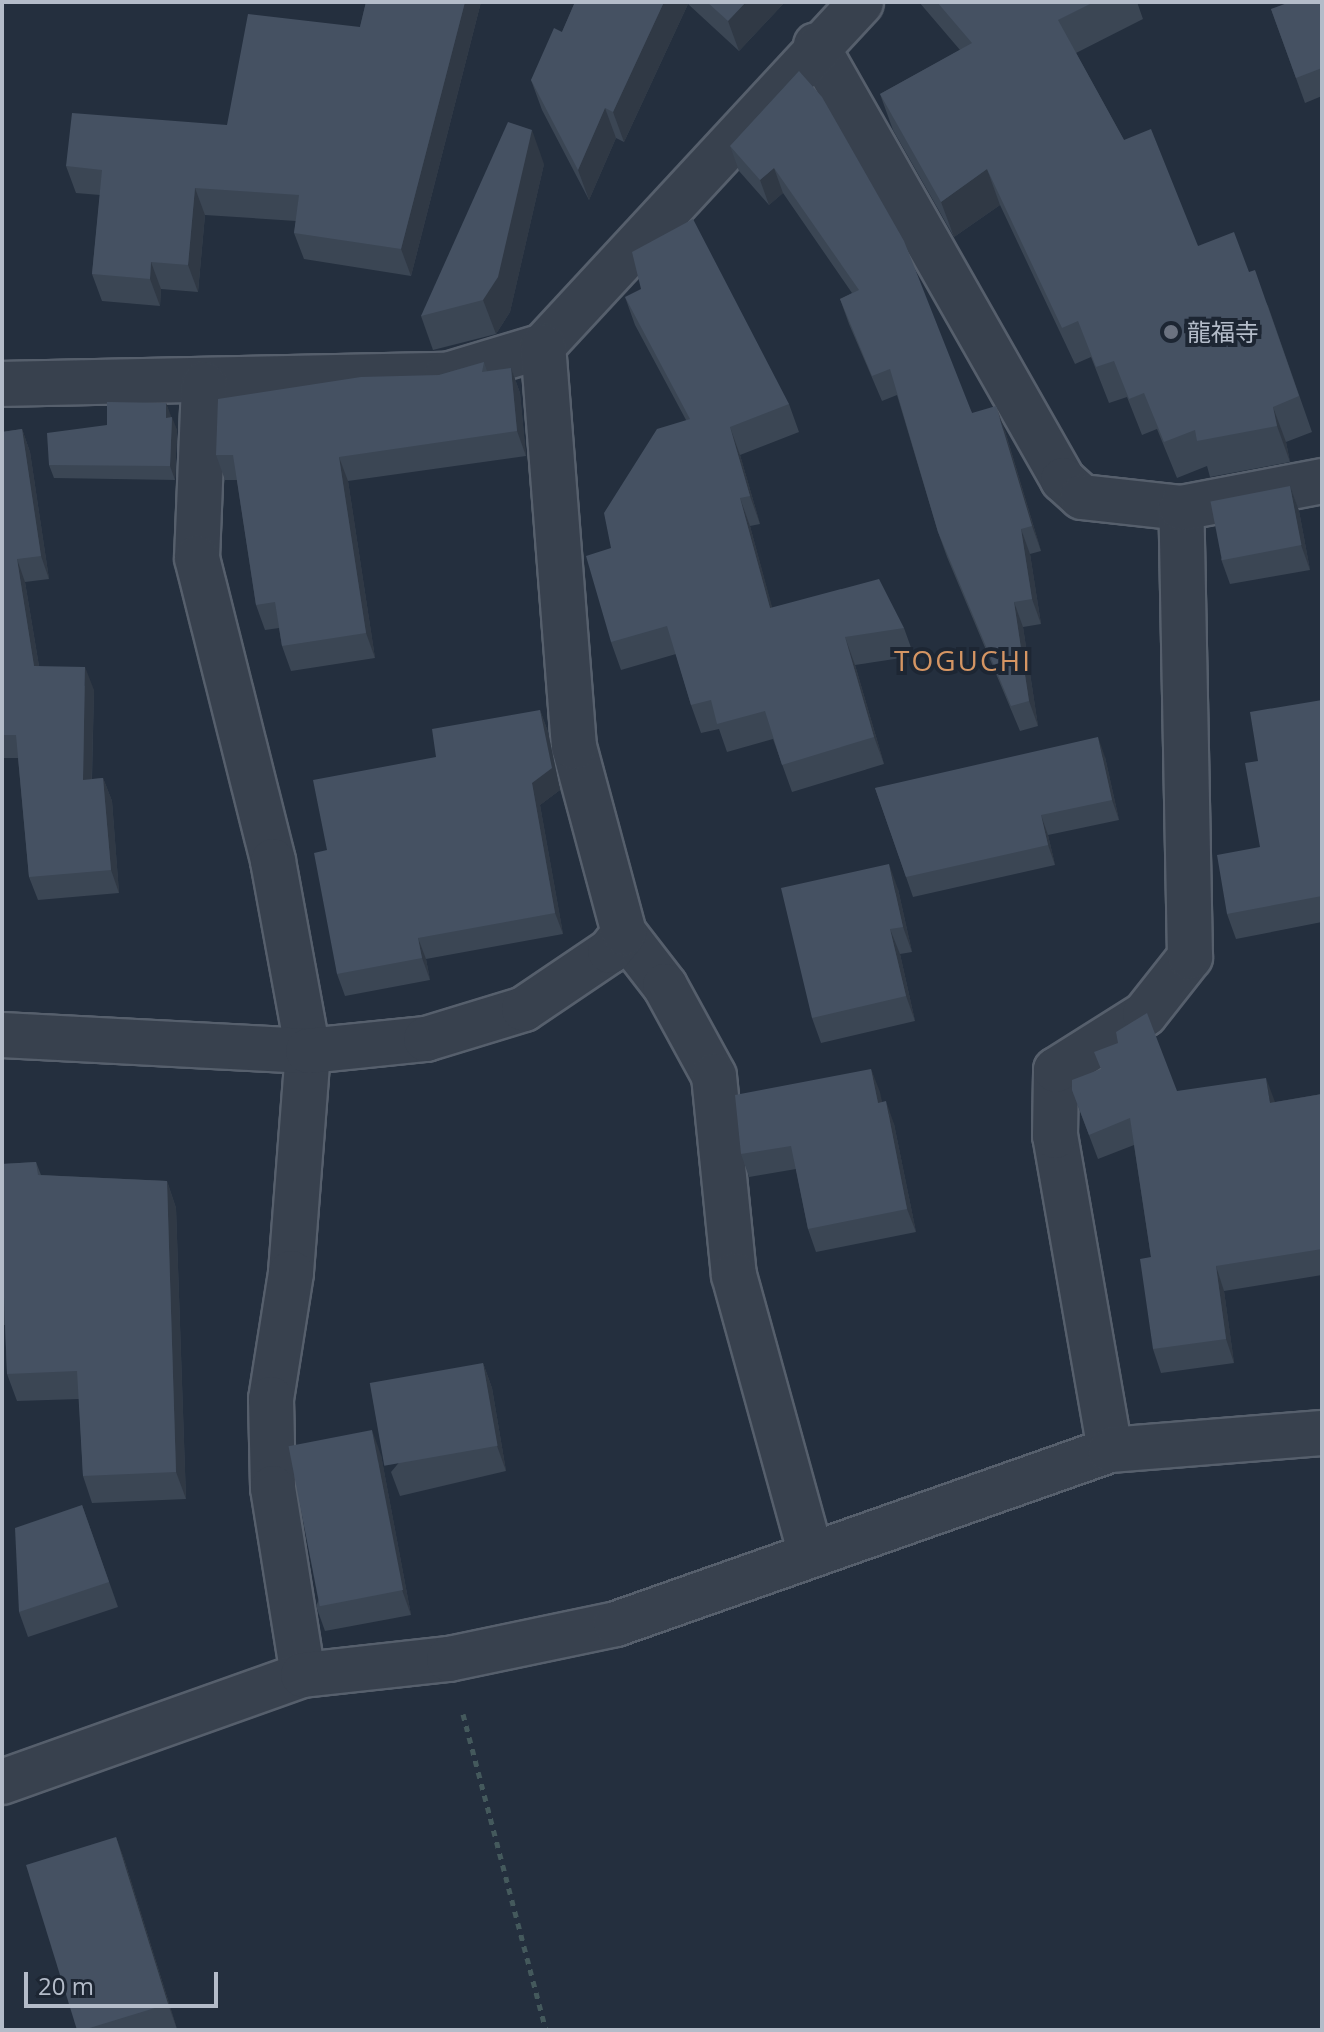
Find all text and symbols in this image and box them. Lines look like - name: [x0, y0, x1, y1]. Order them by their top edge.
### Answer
- place label: 龍福寺: [1187, 318, 1259, 346]
- marker: 龍福寺: [1162, 323, 1180, 341]
- district label: TOGUCHI: [894, 643, 1032, 677]
- scale bar: [28, 1956, 222, 2006]
- text: 20 m: [38, 1969, 94, 2002]

